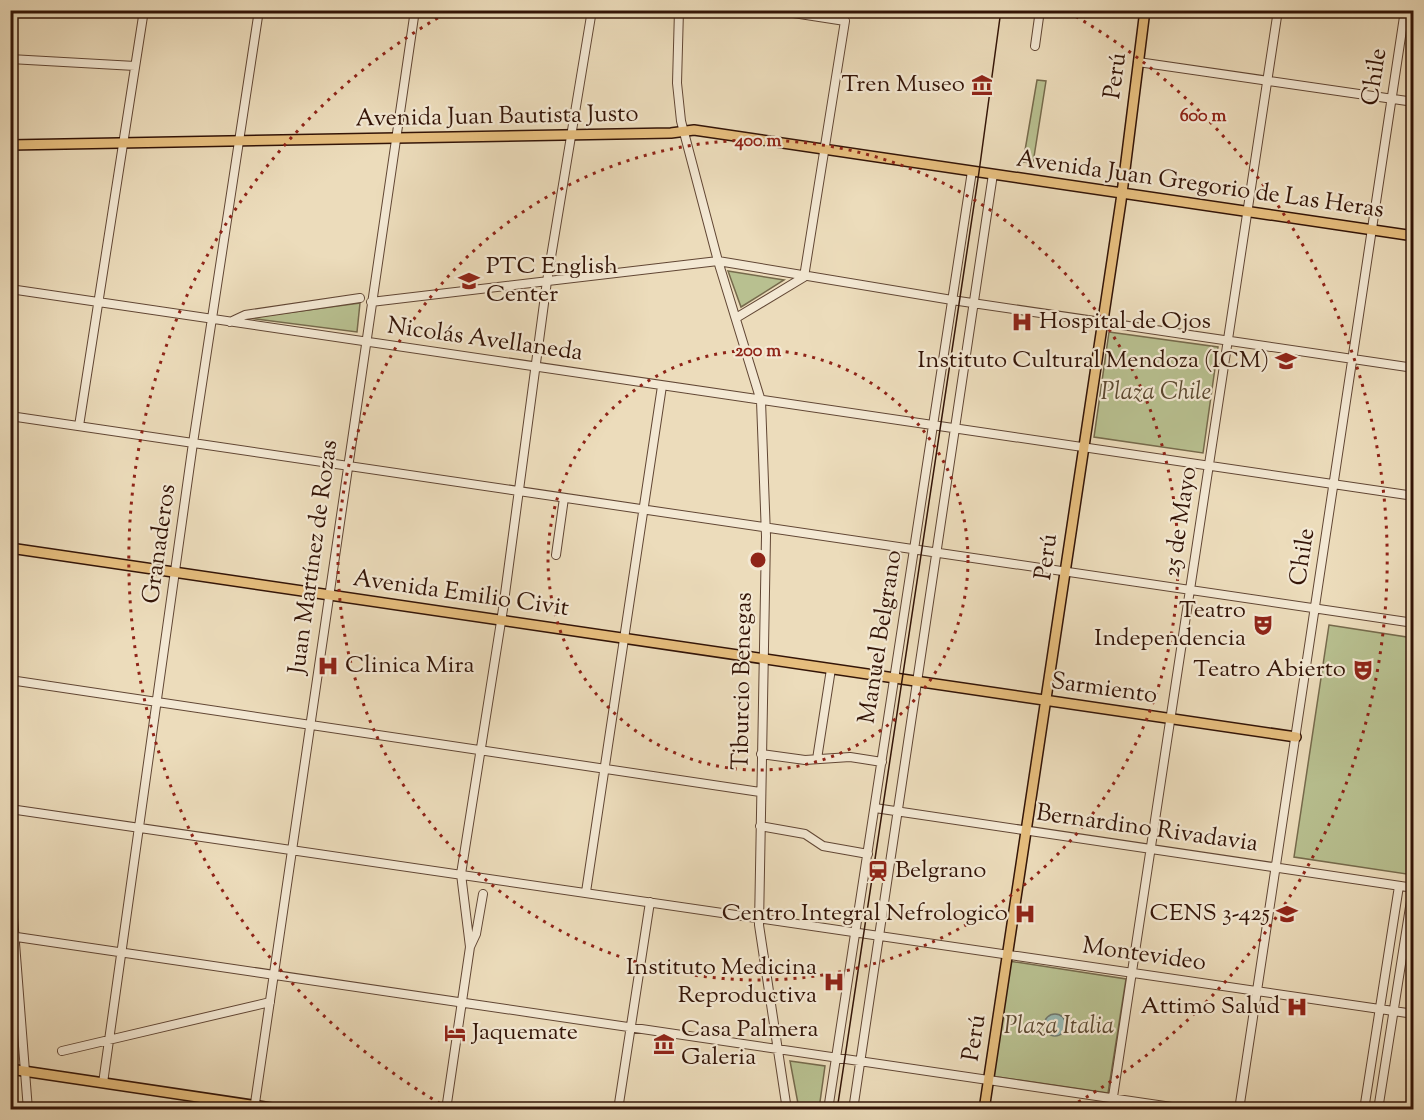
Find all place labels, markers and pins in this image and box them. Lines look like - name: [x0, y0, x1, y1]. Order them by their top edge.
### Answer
- place label: Tren Museo: [841, 68, 965, 102]
- museum icon: Tren Museo: [970, 73, 994, 97]
- place label: PTC English Center: [486, 250, 618, 312]
- school or university icon: PTC English Center: [457, 269, 481, 293]
- place label: Hospital de Ojos: [1039, 305, 1211, 339]
- hospital icon: Hospital de Ojos: [1010, 310, 1034, 334]
- place label: Instituto Cultural Mendoza (ICM): [917, 344, 1269, 378]
- school or university icon: Instituto Cultural Mendoza (ICM): [1274, 349, 1298, 373]
- centre of rings: [748, 550, 768, 570]
- place label: Teatro Independencia: [1094, 594, 1246, 656]
- theatre icon: Teatro Independencia: [1251, 613, 1275, 637]
- place label: Clinica Mira: [345, 649, 475, 683]
- place label: Teatro Abierto: [1193, 653, 1346, 687]
- hospital icon: Clinica Mira: [316, 654, 340, 678]
- theatre icon: Teatro Abierto: [1351, 658, 1375, 682]
- place label: Belgrano: [895, 854, 987, 888]
- station icon: Belgrano: [866, 859, 890, 883]
- place label: Centro Integral Nefrologico: [722, 897, 1008, 931]
- place label: CENS 3-425: [1150, 897, 1270, 931]
- hospital icon: Centro Integral Nefrologico: [1013, 902, 1037, 926]
- school or university icon: CENS 3-425: [1275, 902, 1299, 926]
- place label: Instituto Medicina Reproductiva: [626, 951, 817, 1013]
- hospital icon: Instituto Medicina Reproductiva: [822, 970, 846, 994]
- place label: Attimo Salud: [1140, 990, 1280, 1024]
- hospital icon: Attimo Salud: [1285, 995, 1309, 1019]
- place label: Casa Palmera Galeria: [681, 1013, 819, 1075]
- place label: Jaquemate: [470, 1016, 578, 1050]
- hotel icon: Jaquemate: [443, 1021, 467, 1045]
- museum icon: Casa Palmera Galeria: [652, 1032, 676, 1056]

